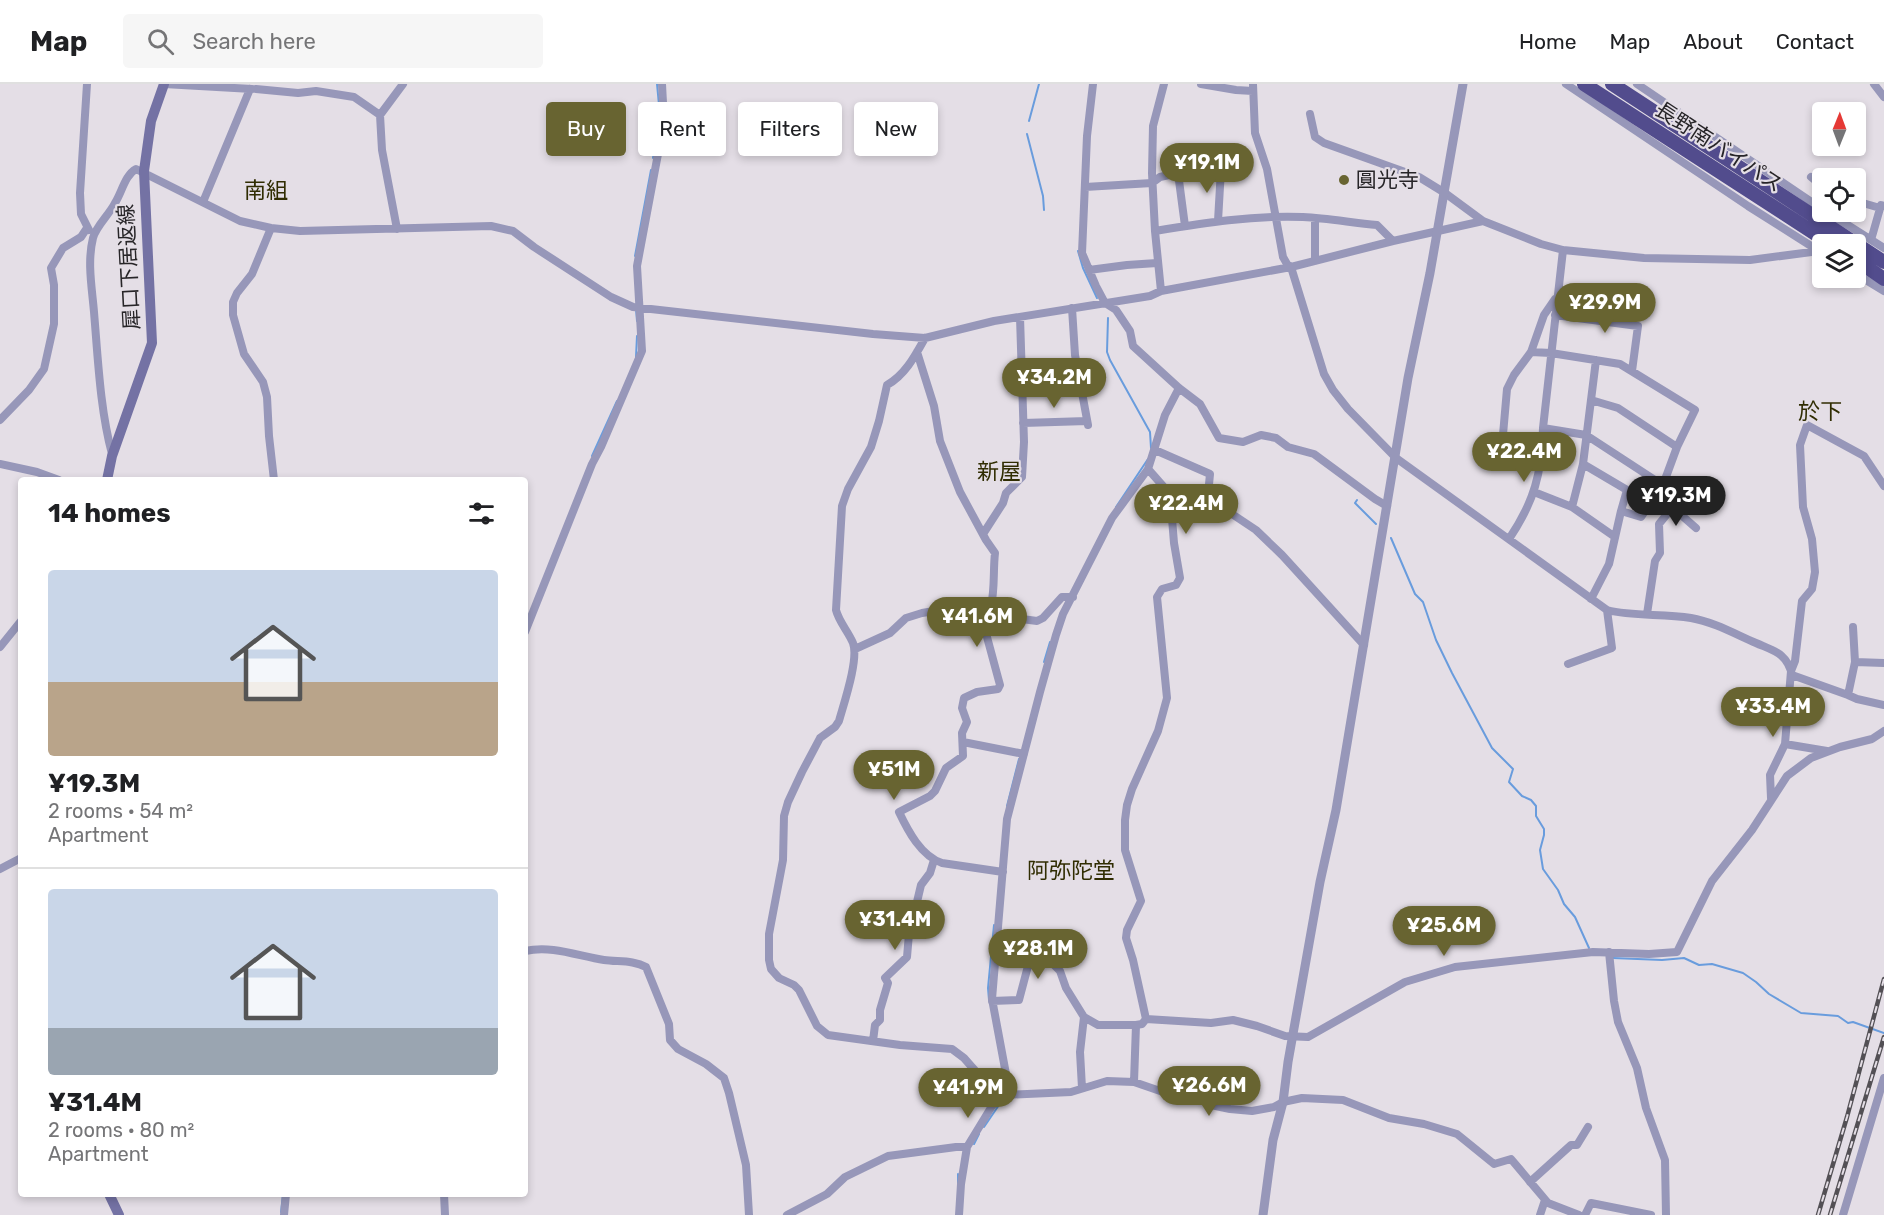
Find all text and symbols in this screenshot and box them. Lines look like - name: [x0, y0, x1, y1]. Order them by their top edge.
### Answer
- search box: [123, 14, 543, 68]
- text: Map: [30, 25, 87, 58]
- icon: search: [144, 25, 177, 58]
- text: Search here: [192, 28, 316, 55]
- text: Home: [1519, 29, 1576, 54]
- text: Map: [1609, 29, 1650, 54]
- text: About: [1683, 29, 1743, 54]
- text: Contact: [1776, 29, 1854, 54]
- street label: 長野南バイパス: [1651, 96, 1788, 197]
- chip: Buy: [546, 102, 626, 156]
- chip: Rent: [638, 102, 726, 156]
- chip: Filters: [738, 102, 842, 156]
- chip: New: [854, 102, 938, 156]
- north arrow: [1812, 102, 1866, 156]
- map controls: [1812, 102, 1866, 288]
- pin: ¥19.1M: [1158, 143, 1256, 194]
- text: ¥19.1M: [1174, 150, 1240, 174]
- place label: 圓光寺: [1356, 167, 1419, 192]
- button: locate: [1812, 168, 1866, 222]
- marker: 圓光寺: [1337, 173, 1351, 187]
- district label: 南組: [244, 177, 288, 204]
- street label: 犀口下居返線: [113, 203, 144, 331]
- button: layers: [1812, 234, 1866, 288]
- pin: ¥29.9M: [1556, 283, 1654, 334]
- text: ¥29.9M: [1569, 290, 1641, 314]
- pin: ¥34.2M: [1005, 358, 1103, 409]
- text: ¥34.2M: [1016, 365, 1092, 389]
- district label: 於下: [1798, 398, 1842, 425]
- pin: ¥22.4M: [1475, 432, 1573, 483]
- text: ¥22.4M: [1486, 439, 1562, 463]
- district label: 新屋: [977, 458, 1021, 485]
- pin: ¥19.3M: [1627, 476, 1725, 527]
- text: ¥19.3M: [1641, 483, 1711, 507]
- pin: ¥22.4M: [1137, 484, 1235, 535]
- text: ¥22.4M: [1148, 491, 1224, 515]
- icon: filters: [465, 497, 498, 530]
- text: 14 homes: [48, 498, 171, 529]
- pin: ¥41.6M: [928, 597, 1026, 648]
- text: ¥41.6M: [941, 604, 1013, 628]
- icon: home: [219, 609, 327, 717]
- pin: ¥33.4M: [1724, 687, 1822, 738]
- text: ¥33.4M: [1735, 694, 1811, 718]
- pin: ¥51M: [858, 750, 930, 801]
- text: ¥51M: [867, 757, 921, 781]
- text: ¥19.3M: [48, 768, 140, 799]
- text: 2 rooms · 54 m²: [48, 799, 193, 823]
- text: Apartment: [48, 823, 149, 847]
- district label: 阿弥陀堂: [1027, 857, 1115, 884]
- pin: ¥31.4M: [846, 900, 944, 951]
- pin: ¥25.6M: [1395, 906, 1493, 957]
- text: ¥31.4M: [859, 907, 931, 931]
- text: ¥25.6M: [1407, 913, 1481, 937]
- icon: home: [219, 928, 327, 1036]
- pin: ¥28.1M: [989, 929, 1087, 980]
- text: ¥28.1M: [1002, 936, 1074, 960]
- pin: ¥26.6M: [1160, 1066, 1258, 1117]
- pin: ¥41.9M: [919, 1068, 1017, 1119]
- text: ¥26.6M: [1172, 1073, 1246, 1097]
- text: ¥41.9M: [932, 1075, 1004, 1099]
- text: ¥31.4M: [48, 1087, 142, 1118]
- text: 2 rooms · 80 m²: [48, 1118, 194, 1142]
- text: Apartment: [48, 1142, 149, 1166]

